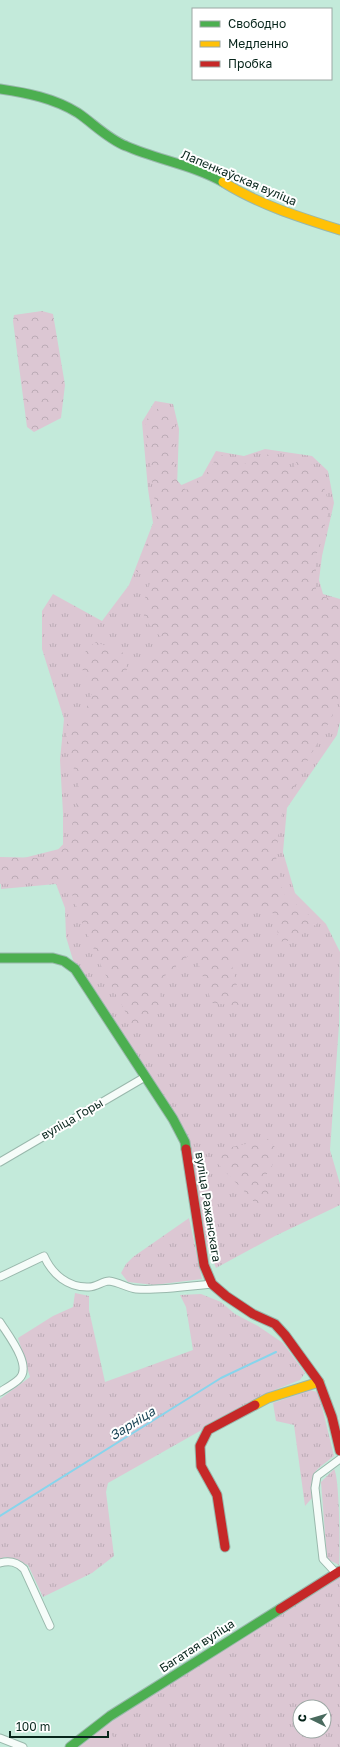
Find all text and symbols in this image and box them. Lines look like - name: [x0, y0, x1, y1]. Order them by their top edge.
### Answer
- legend: [192, 8, 332, 80]
- text: Свободно: [228, 16, 286, 31]
- text: Медленно: [228, 36, 288, 51]
- text: Пробка: [228, 56, 272, 71]
- street label: Лапенкаўская вуліца: [179, 146, 299, 209]
- street label: вуліца Горы: [38, 1095, 106, 1142]
- street label: вуліца Ражанскага: [192, 1151, 225, 1263]
- water label: Зарніца: [106, 1402, 158, 1443]
- street label: Багатая вуліца: [156, 1616, 237, 1675]
- north arrow: [292, 1699, 332, 1739]
- scale bar: [10, 1713, 108, 1739]
- text: С: [295, 1713, 308, 1723]
- text: 100 m: [16, 1719, 50, 1734]

